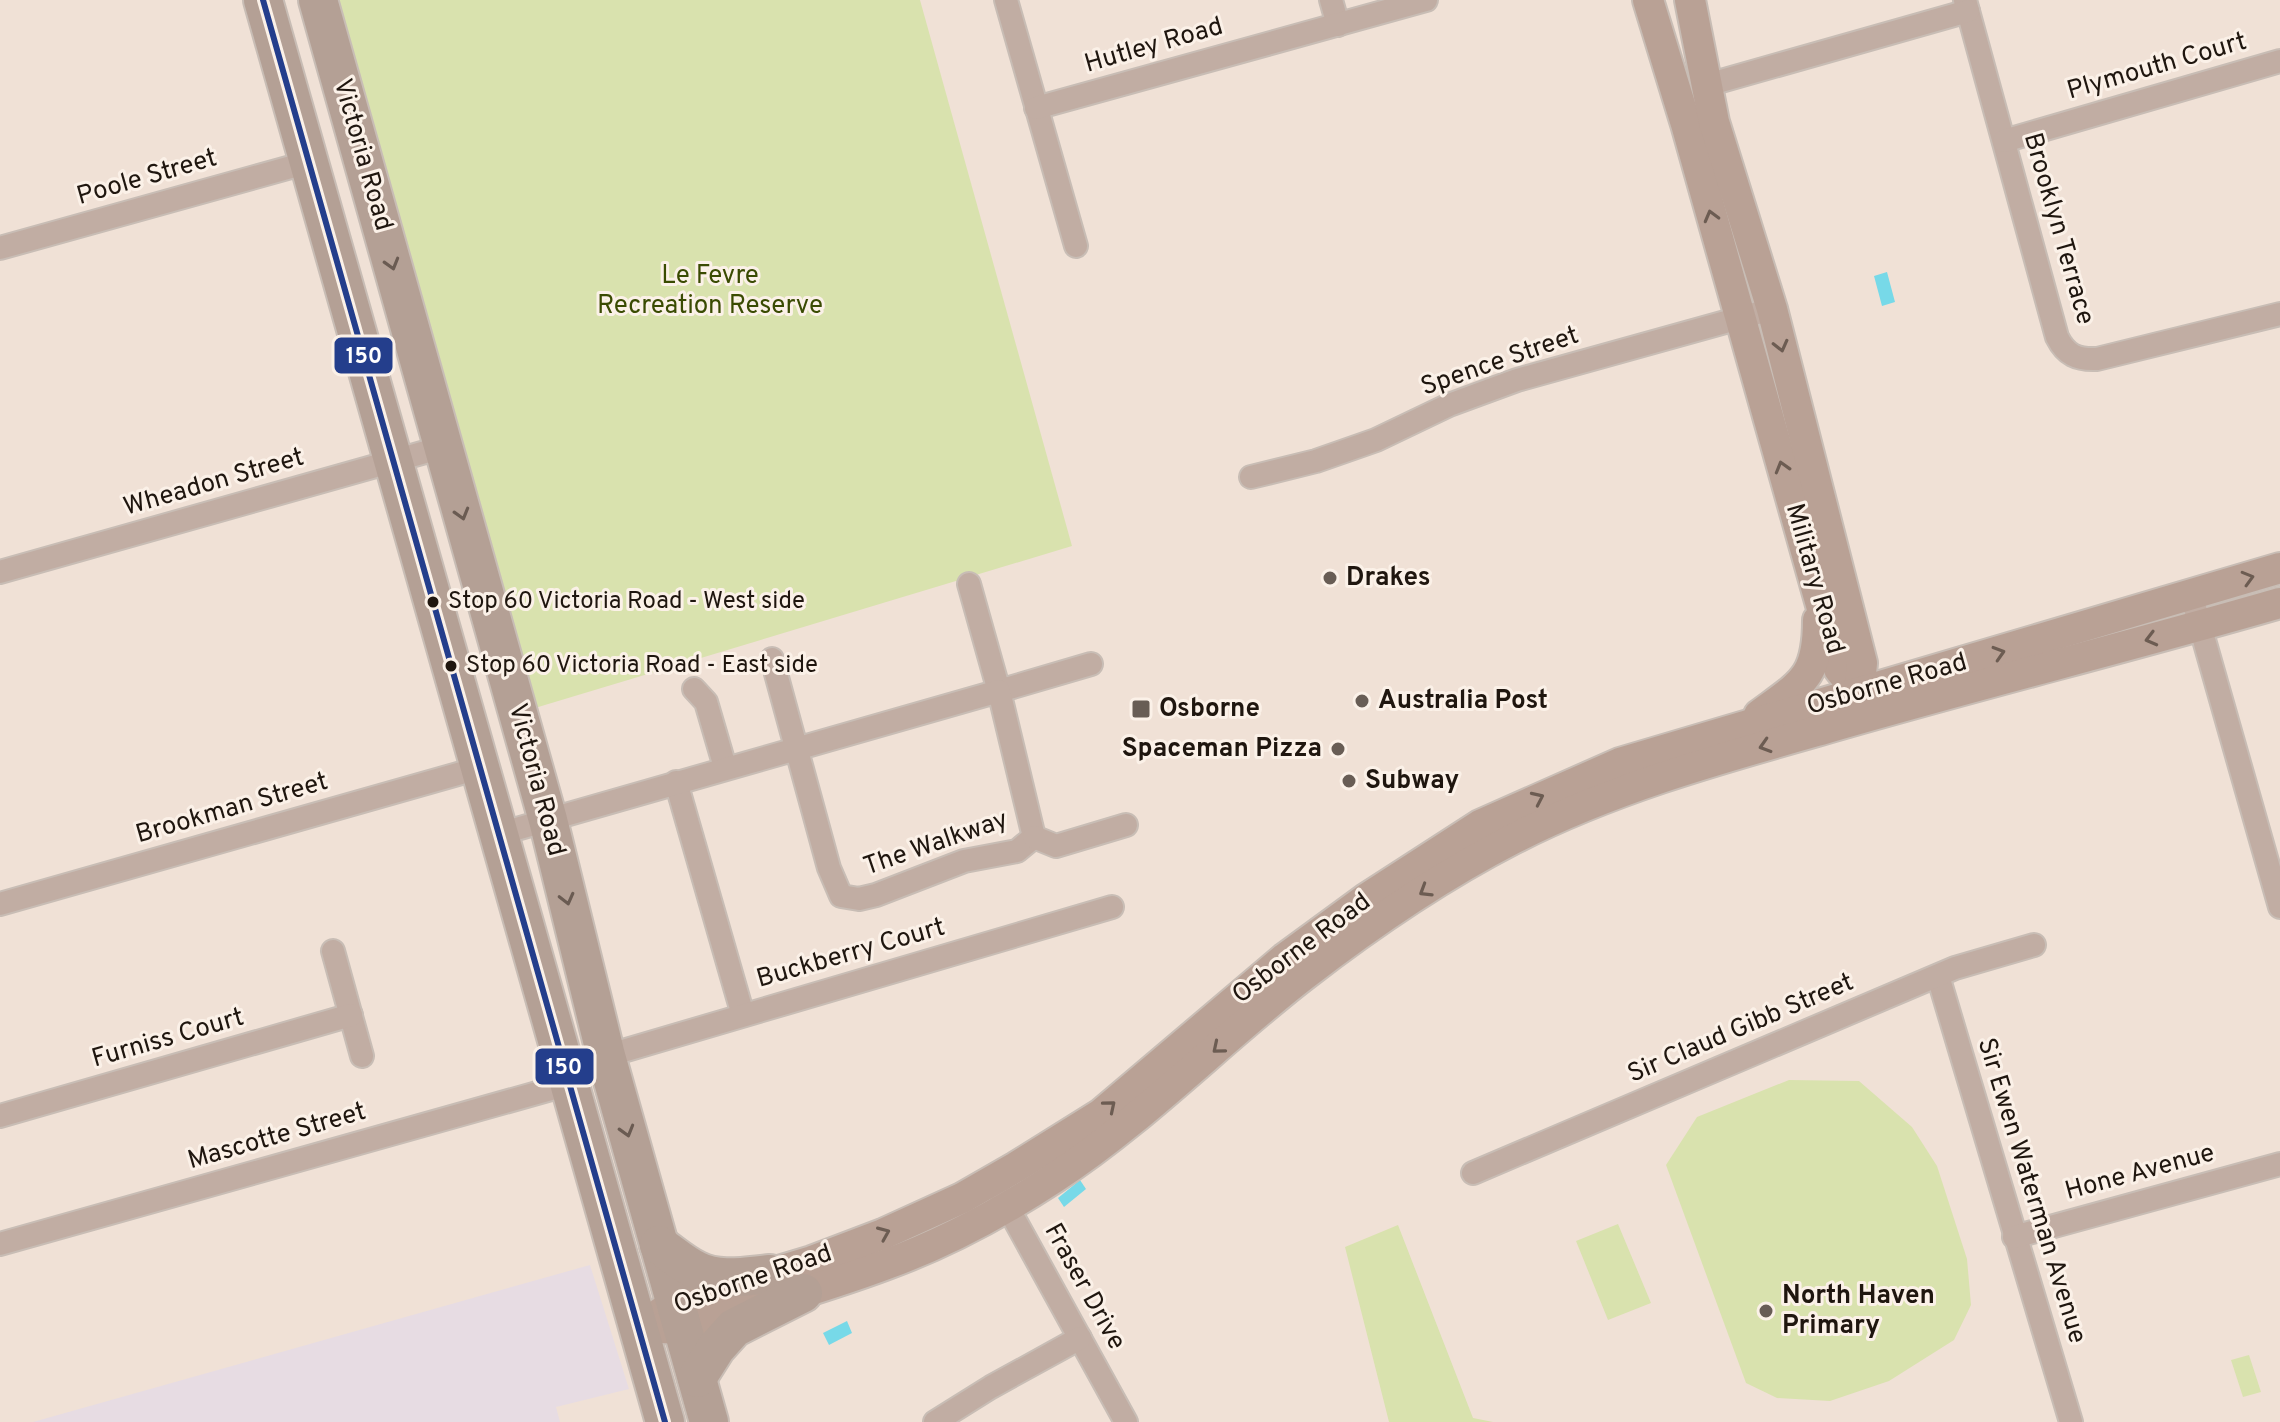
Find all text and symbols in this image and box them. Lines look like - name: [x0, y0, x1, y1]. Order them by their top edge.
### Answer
- street label: Hutley Road: [1081, 11, 1227, 81]
- street label: Plymouth Court: [2063, 26, 2251, 108]
- street label: Victoria Road: [325, 75, 399, 235]
- street label: Brooklyn Terrace: [2015, 129, 2101, 329]
- street label: Poole Street: [73, 142, 221, 214]
- one-way arrow: [1704, 210, 1721, 224]
- one-way arrow: [383, 256, 399, 270]
- park label: Le Fevre Recreation Reserve: [597, 260, 823, 323]
- street label: Spence Street: [1417, 320, 1583, 404]
- line badge: 150: [333, 336, 394, 375]
- one-way arrow: [1772, 338, 1789, 352]
- text: 150: [346, 344, 382, 371]
- street label: Wheadon Street: [120, 441, 308, 525]
- one-way arrow: [1775, 460, 1791, 474]
- street label: Military Road: [1777, 500, 1851, 658]
- one-way arrow: [453, 507, 469, 521]
- place label: Drakes: [1346, 562, 1430, 595]
- marker: Drakes: [1321, 569, 1339, 587]
- one-way arrow: [2240, 571, 2254, 587]
- place label: Stop 60 Victoria Road - West side: [448, 587, 805, 617]
- marker: Stop 60 Victoria Road - West side: [425, 594, 441, 610]
- one-way arrow: [2144, 630, 2158, 647]
- street label: Osborne Road: [1803, 646, 1971, 724]
- one-way arrow: [1991, 646, 2005, 662]
- place label: Stop 60 Victoria Road - East side: [466, 651, 818, 681]
- marker: Stop 60 Victoria Road - East side: [443, 658, 459, 674]
- place label: Australia Post: [1378, 685, 1548, 718]
- marker: Australia Post: [1353, 692, 1371, 710]
- place label: Osborne: [1159, 693, 1260, 726]
- marker: Osborne: [1130, 698, 1152, 720]
- street label: Victoria Road: [500, 700, 572, 860]
- place label: Spaceman Pizza: [1122, 733, 1322, 766]
- one-way arrow: [1759, 737, 1773, 753]
- marker: Spaceman Pizza: [1329, 740, 1347, 758]
- place label: Subway: [1365, 765, 1460, 798]
- street label: Brookman Street: [132, 766, 332, 852]
- marker: Subway: [1340, 772, 1358, 790]
- one-way arrow: [1529, 792, 1544, 808]
- street label: The Walkway: [859, 804, 1013, 884]
- one-way arrow: [1419, 881, 1433, 896]
- street label: Osborne Road: [1226, 886, 1378, 1012]
- one-way arrow: [558, 892, 575, 906]
- street label: Buckberry Court: [753, 911, 949, 997]
- street label: Sir Claud Gibb Street: [1623, 966, 1859, 1092]
- street label: Furniss Court: [88, 1002, 248, 1076]
- street label: Sir Ewen Waterman Avenue: [1969, 1034, 2093, 1348]
- one-way arrow: [1213, 1038, 1227, 1053]
- line badge: 150: [534, 1047, 595, 1086]
- text: 150: [546, 1055, 582, 1082]
- street label: Mascotte Street: [184, 1096, 370, 1178]
- one-way arrow: [1101, 1101, 1116, 1116]
- one-way arrow: [618, 1124, 634, 1137]
- street label: Hone Avenue: [2062, 1137, 2218, 1209]
- street label: Fraser Drive: [1036, 1218, 1132, 1356]
- one-way arrow: [876, 1226, 890, 1242]
- street label: Osborne Road: [670, 1238, 836, 1322]
- place label: North Haven Primary: [1782, 1280, 1935, 1343]
- marker: North Haven Primary: [1757, 1302, 1775, 1320]

